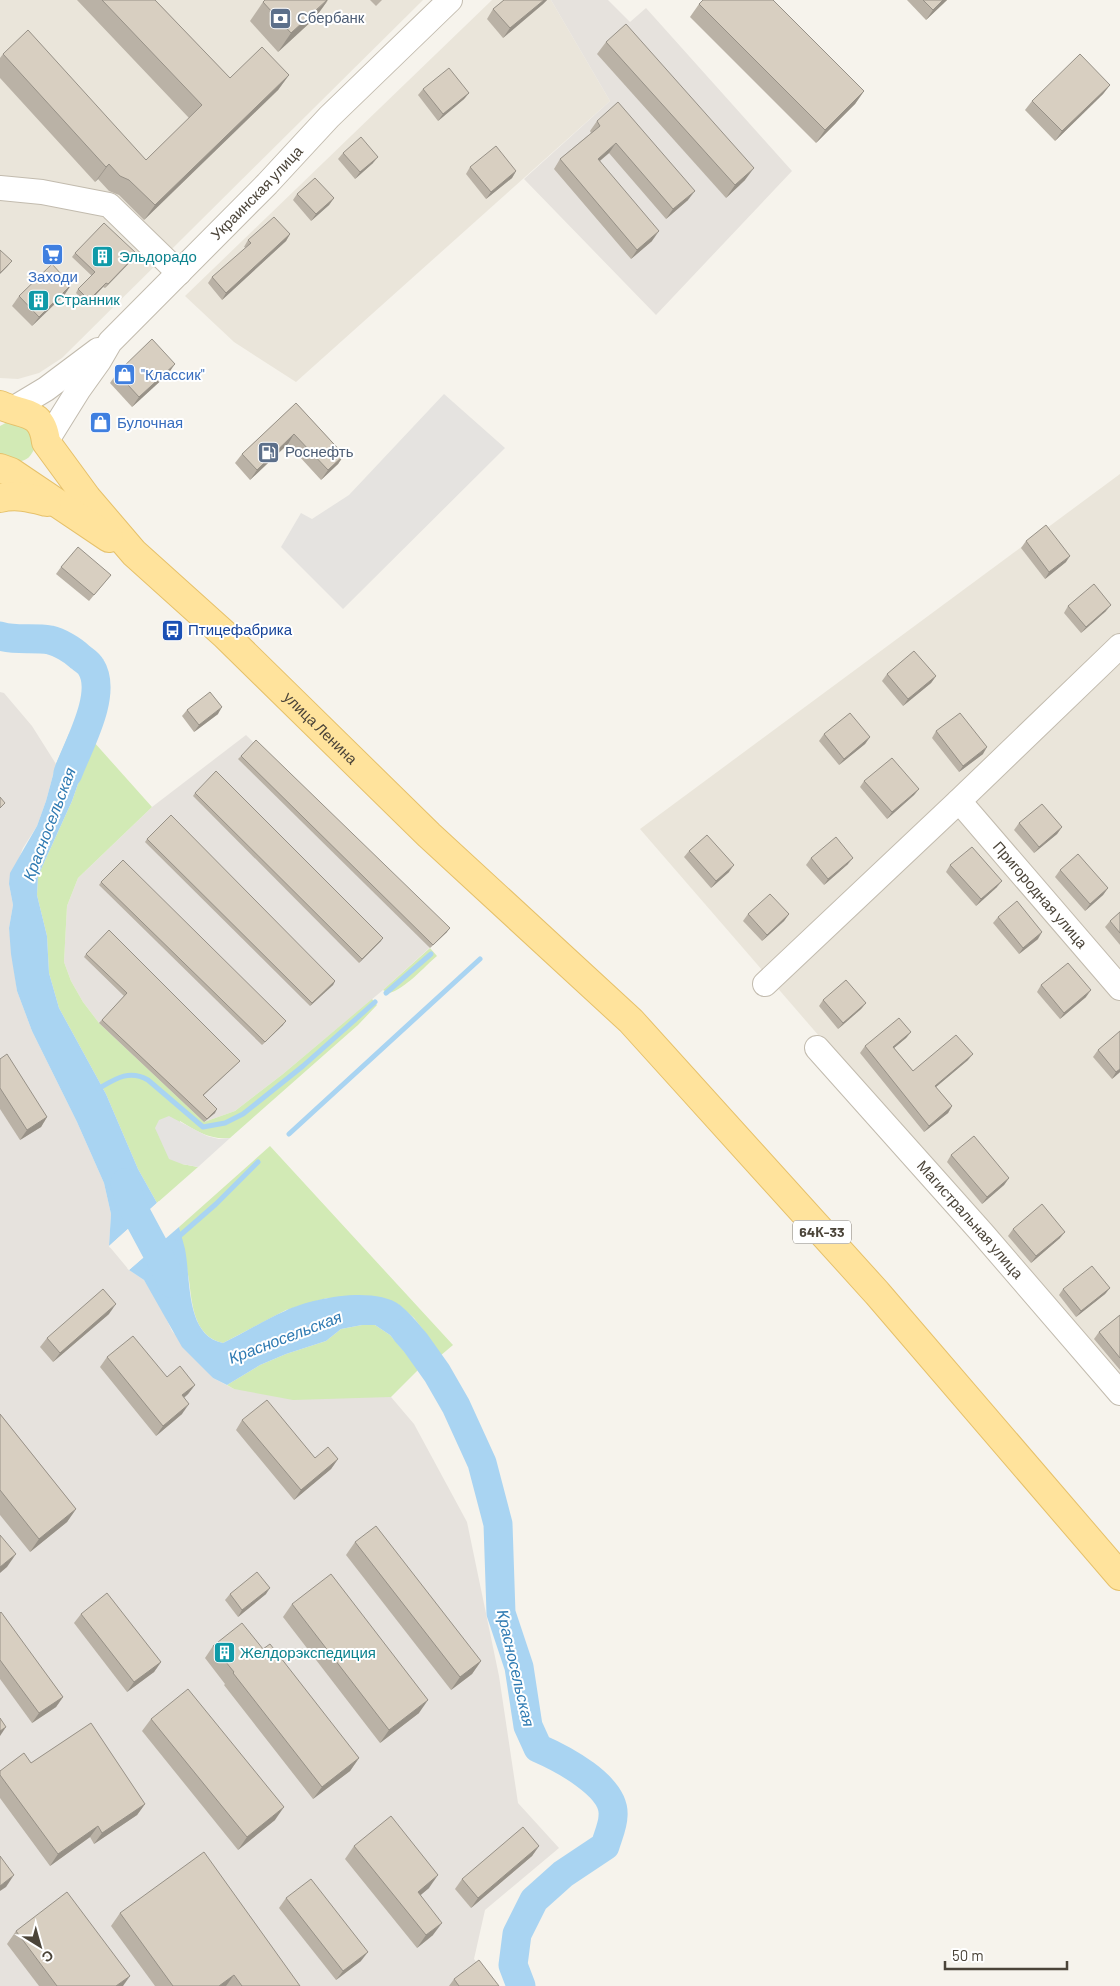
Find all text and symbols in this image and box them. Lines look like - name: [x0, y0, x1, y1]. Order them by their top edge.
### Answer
- bank icon: Сбербанк: [269, 6, 293, 30]
- place label: Сбербанк: [297, 8, 365, 26]
- street label: Украинская улица: [207, 141, 306, 243]
- supermarket icon: Заходи: [41, 242, 65, 266]
- building icon: Эльдорадо: [91, 245, 115, 269]
- place label: Эльдорадо: [119, 247, 197, 265]
- place label: Заходи: [28, 267, 78, 285]
- building icon: Странник: [26, 288, 50, 312]
- place label: Странник: [54, 290, 120, 308]
- shop icon: "Классик": [113, 363, 137, 387]
- place label: "Классик": [141, 365, 205, 383]
- shop icon: Булочная: [89, 411, 113, 435]
- place label: Булочная: [117, 413, 183, 431]
- fuel station icon: Роснефть: [257, 440, 281, 464]
- place label: Роснефть: [285, 442, 354, 460]
- bus stop icon: Птицефабрика: [160, 618, 184, 642]
- place label: Птицефабрика: [188, 620, 293, 638]
- street label: улица Ленина: [280, 688, 362, 768]
- water label: Красносельская: [18, 764, 79, 883]
- street label: Пригородная улица: [990, 837, 1092, 952]
- street label: Магистральная улица: [914, 1156, 1028, 1283]
- road number: 64К-33: [793, 1220, 851, 1244]
- water label: Красносельская: [226, 1306, 345, 1367]
- water label: Красносельская: [494, 1607, 539, 1729]
- building icon: Желдорэкспедиция: [212, 1641, 236, 1665]
- place label: Желдорэкспедиция: [240, 1643, 376, 1661]
- north arrow: [15, 1921, 65, 1971]
- scale bar: [945, 1938, 1068, 1970]
- text: 50 m: [952, 1946, 984, 1964]
- text: С: [39, 1947, 57, 1967]

